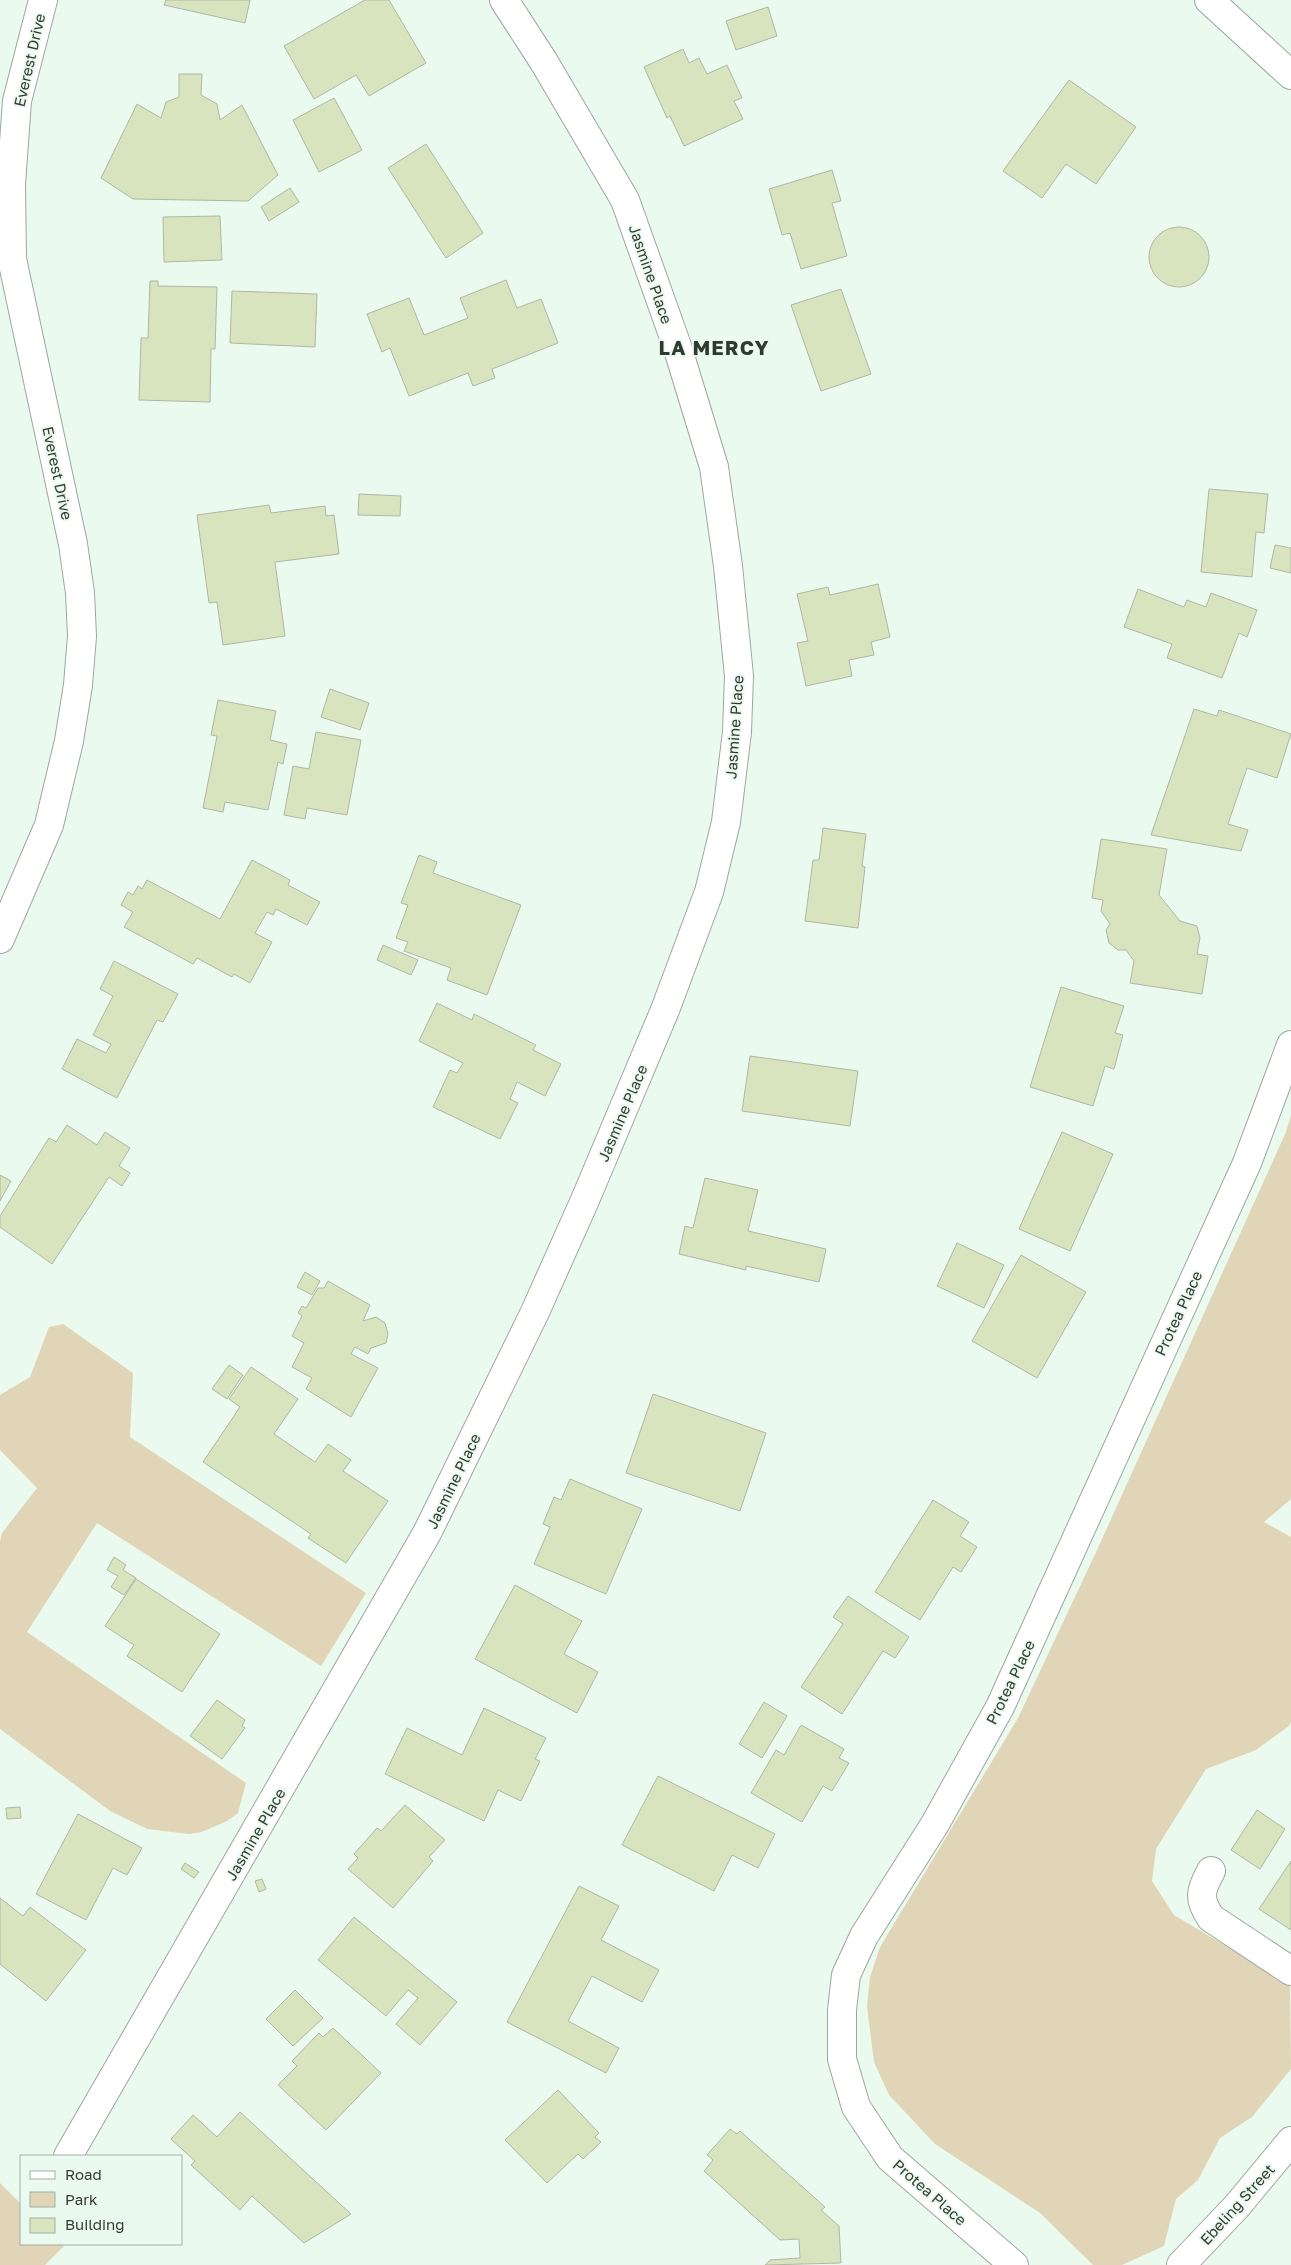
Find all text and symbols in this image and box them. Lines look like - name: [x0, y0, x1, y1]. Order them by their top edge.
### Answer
- street label: Everest Drive: [10, 11, 49, 108]
- street label: Jasmine Place: [626, 222, 676, 326]
- district label: LA MERCY: [659, 335, 769, 359]
- street label: Everest Drive: [39, 425, 77, 522]
- street label: Jasmine Place: [721, 674, 747, 779]
- street label: Jasmine Place: [593, 1061, 651, 1164]
- street label: Protea Place: [1151, 1268, 1206, 1358]
- street label: Jasmine Place: [422, 1430, 484, 1532]
- street label: Protea Place: [982, 1637, 1038, 1727]
- street label: Jasmine Place: [221, 1784, 289, 1883]
- legend: [20, 2155, 182, 2245]
- street label: Protea Place: [890, 2155, 971, 2229]
- street label: Ebeling Street: [1196, 2160, 1278, 2248]
- text: Road: [65, 2165, 102, 2183]
- text: Park: [65, 2190, 98, 2208]
- text: Building: [65, 2215, 125, 2233]

